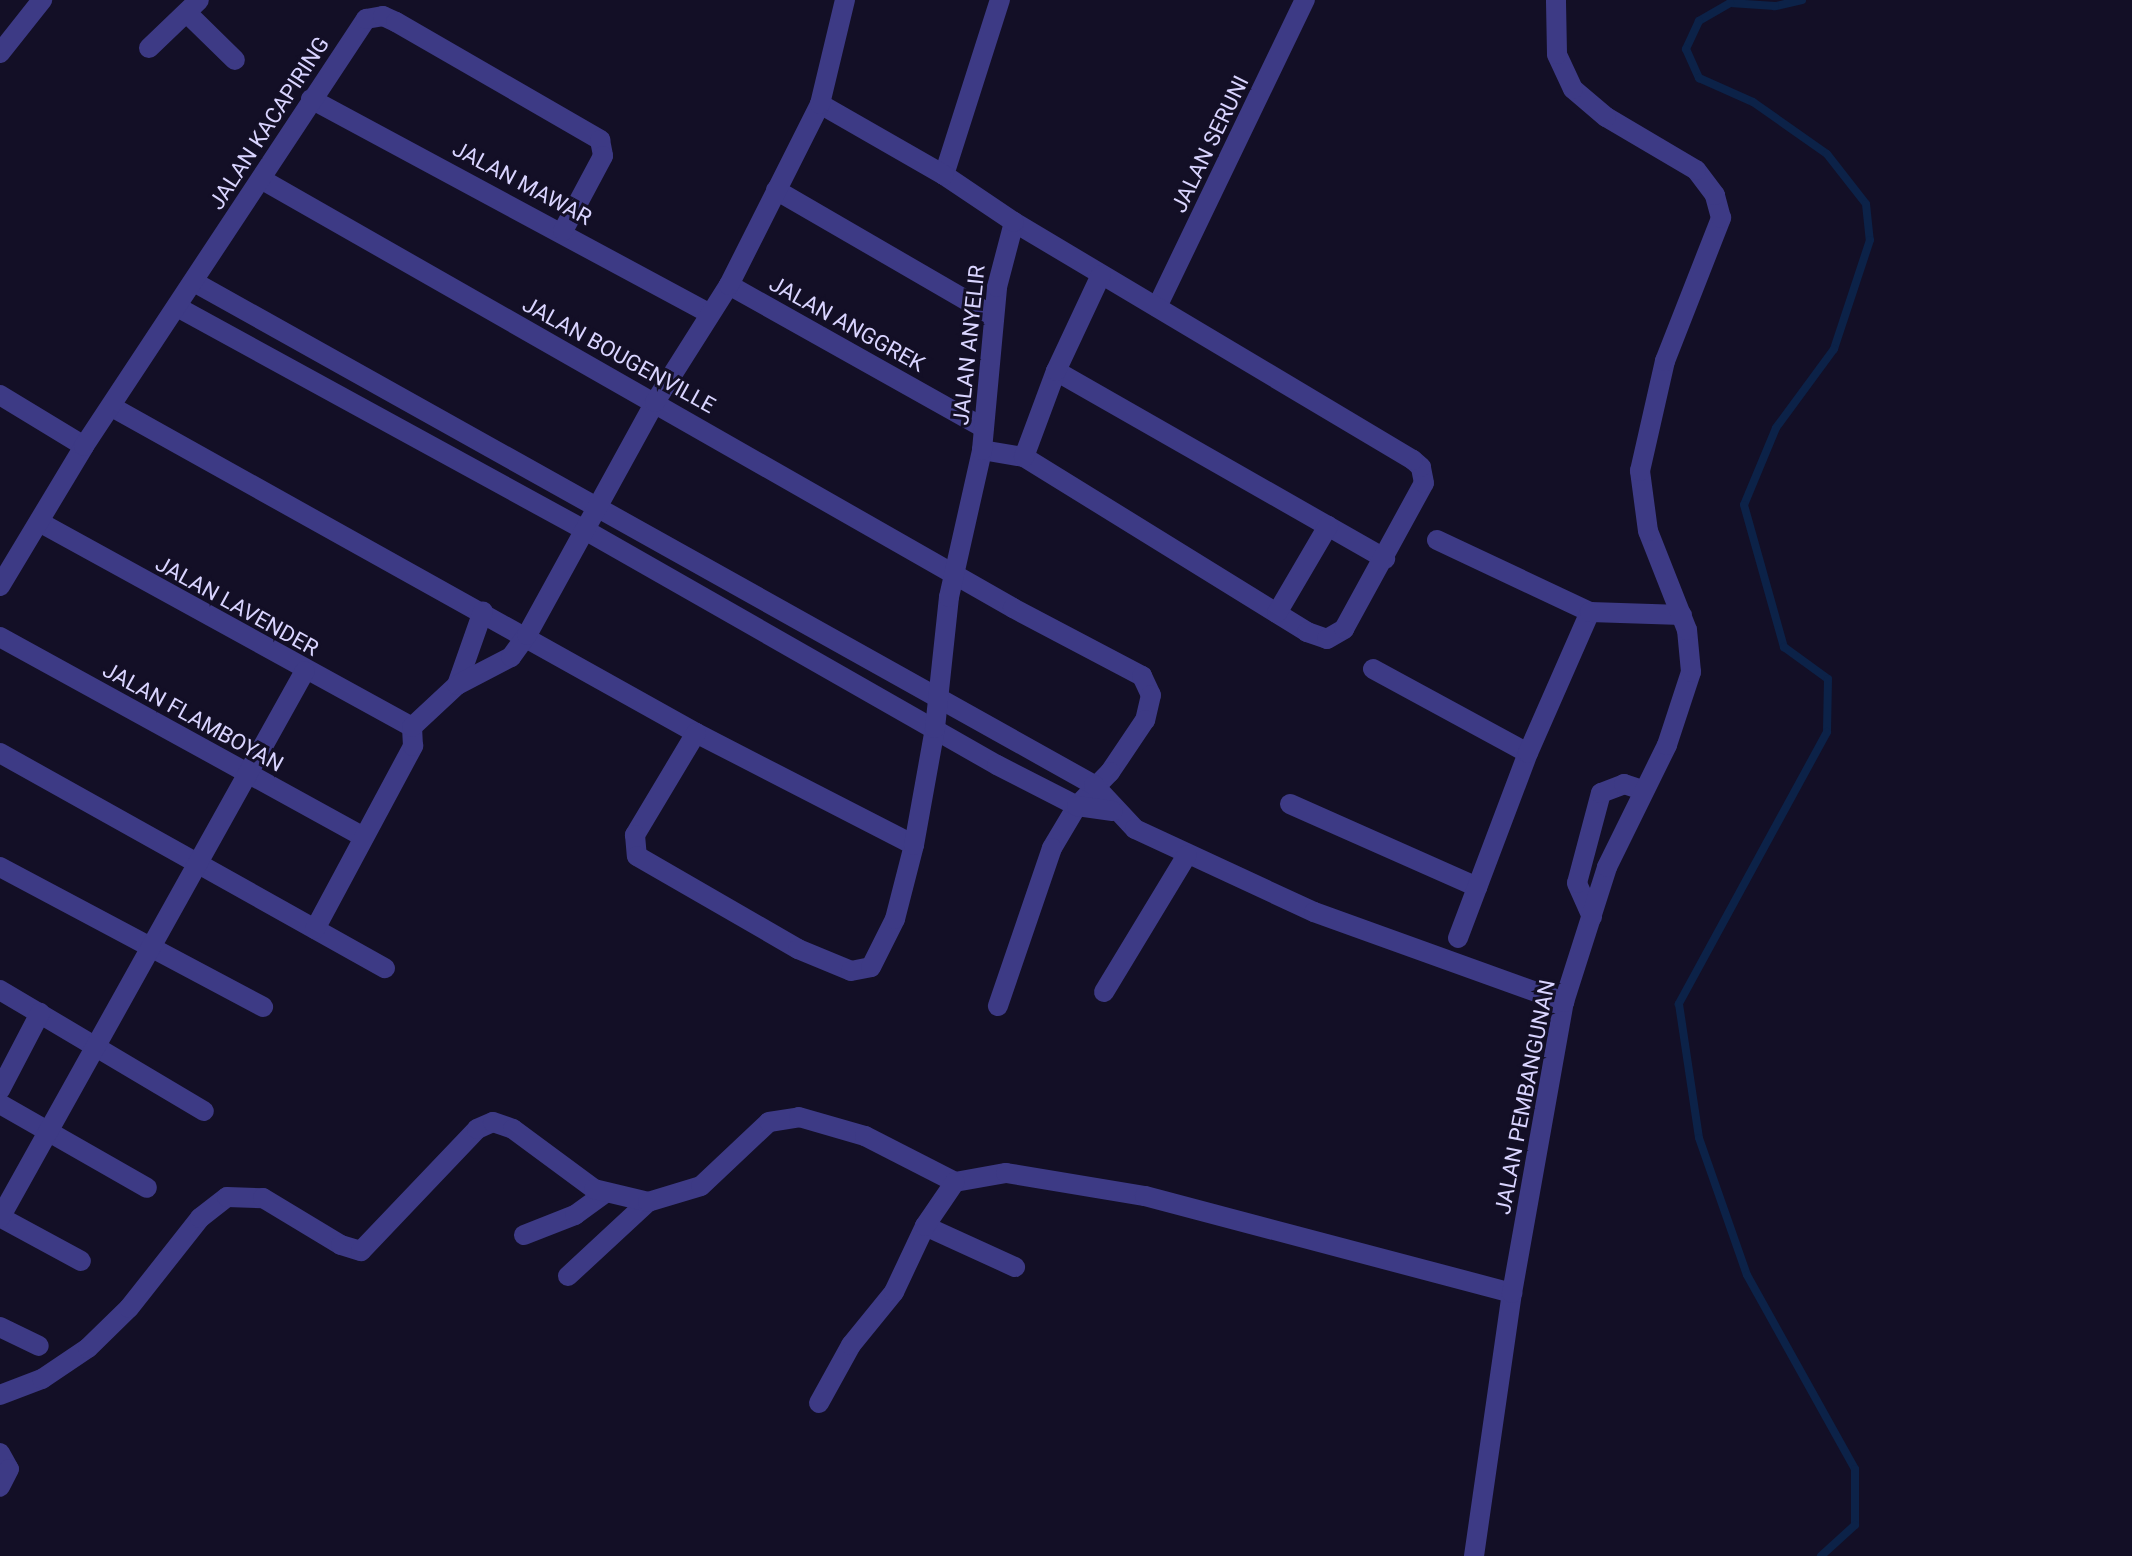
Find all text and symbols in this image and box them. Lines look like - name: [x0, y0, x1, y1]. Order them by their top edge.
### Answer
- street label: JALAN KACAPIRING: [203, 32, 335, 214]
- street label: JALAN SERUNI: [1166, 71, 1254, 217]
- street label: JALAN MAWAR: [448, 135, 596, 231]
- street label: JALAN ANYELIR: [947, 264, 991, 426]
- street label: JALAN ANGGREK: [765, 270, 929, 378]
- street label: JALAN BOUGENVILLE: [518, 291, 720, 419]
- street label: JALAN LAVENDER: [151, 550, 323, 662]
- street label: JALAN FLAMBOYAN: [98, 656, 288, 778]
- street label: JALAN PEMBANGUNAN: [1489, 978, 1561, 1216]

